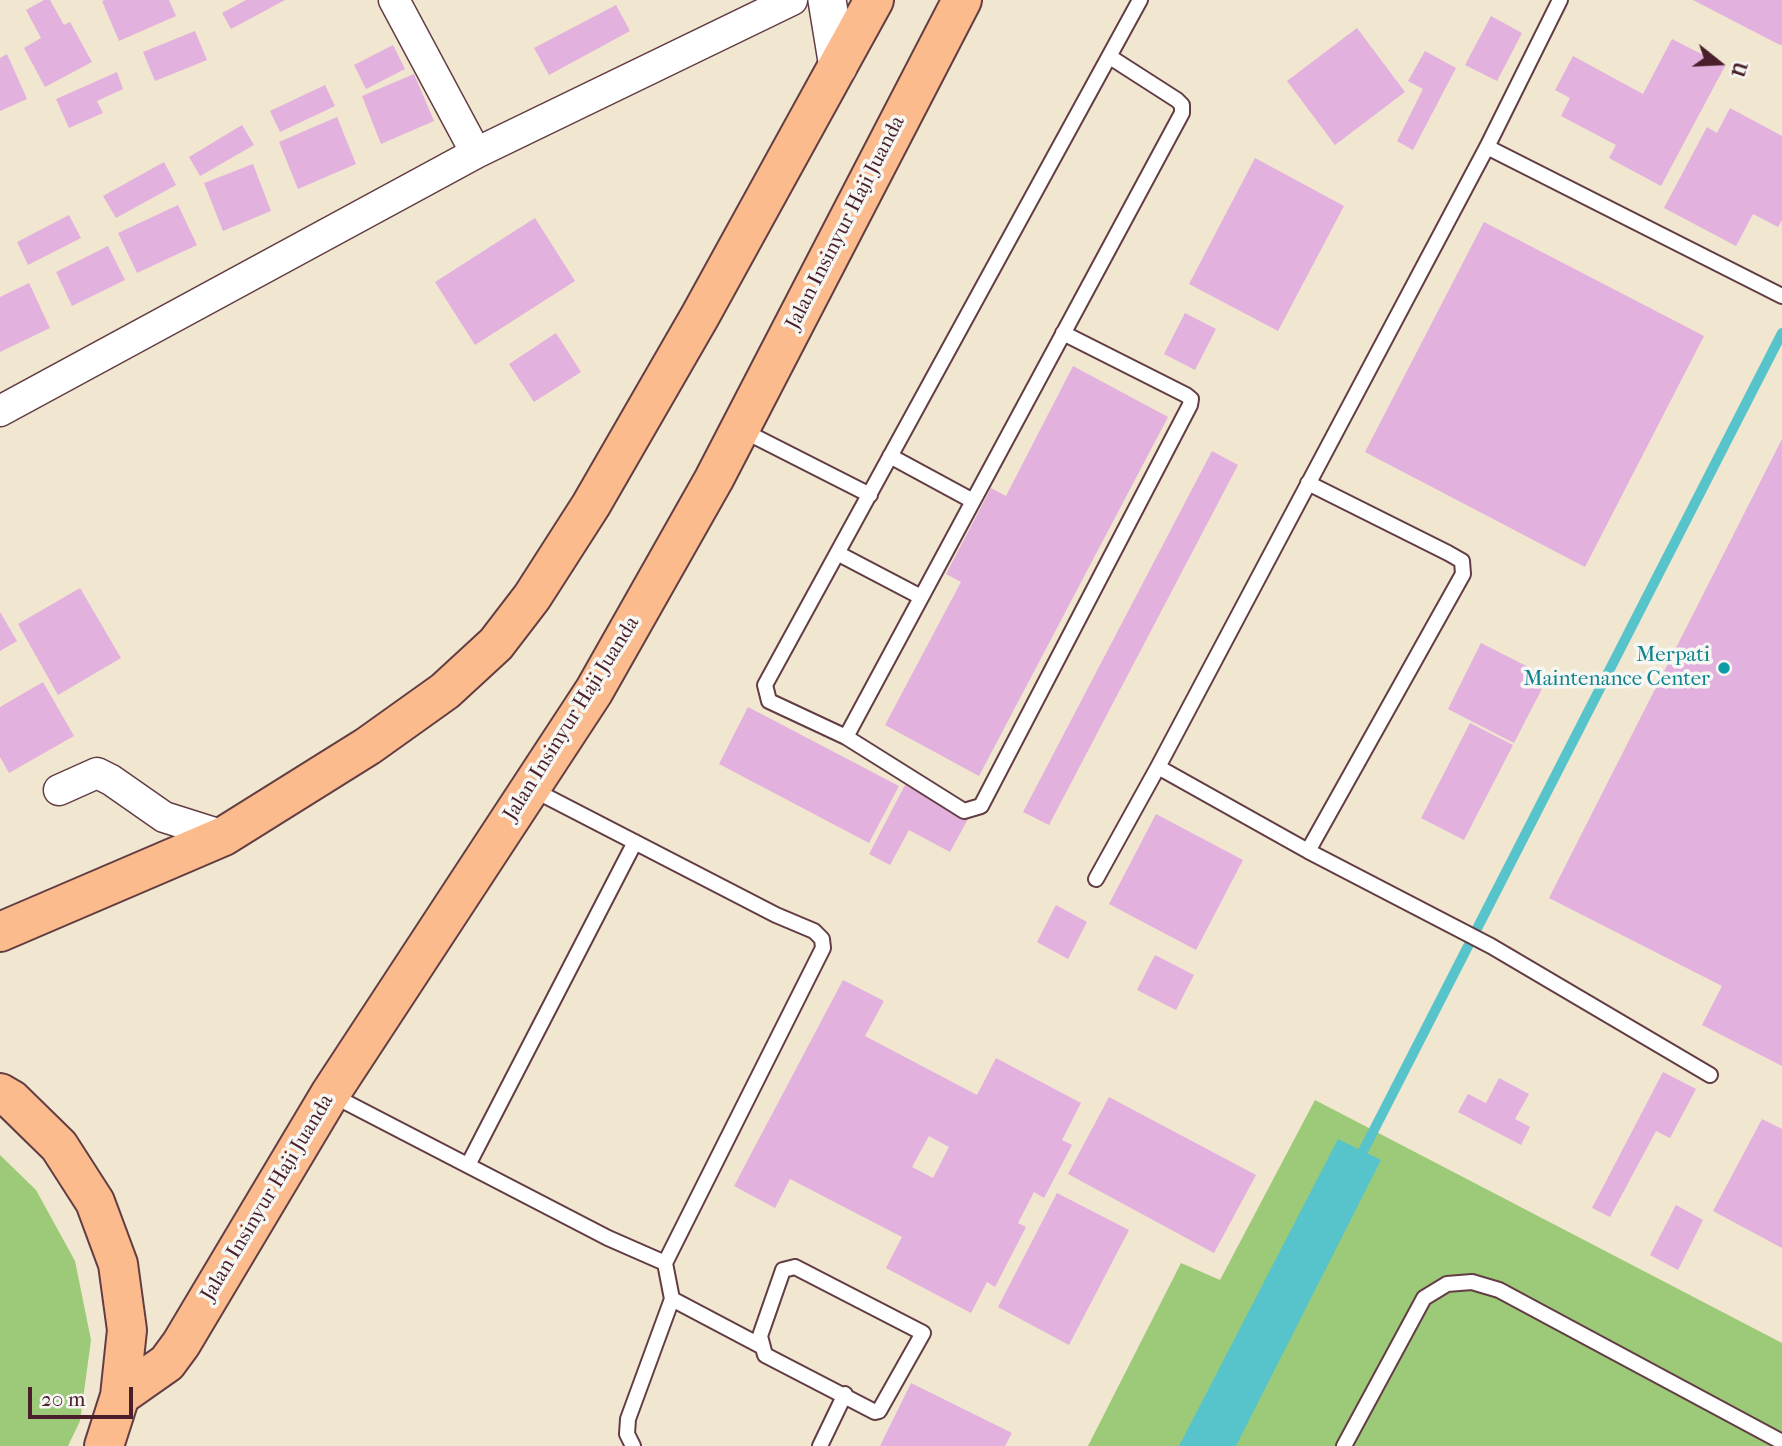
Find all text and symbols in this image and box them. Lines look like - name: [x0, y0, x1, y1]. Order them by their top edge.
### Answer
- north arrow: [1684, 28, 1754, 98]
- text: U: [1726, 59, 1752, 80]
- street label: Jalan Insinyur Haji Juanda: [781, 112, 911, 334]
- street label: Jalan Insinyur Haji Juanda: [499, 612, 645, 826]
- place label: Merpati Maintenance Center: [1523, 643, 1710, 693]
- marker: Merpati Maintenance Center: [1716, 660, 1732, 676]
- street label: Jalan Insinyur Haji Juanda: [196, 1090, 340, 1306]
- scale bar: [32, 1372, 136, 1416]
- text: 20 m: [41, 1387, 85, 1411]

